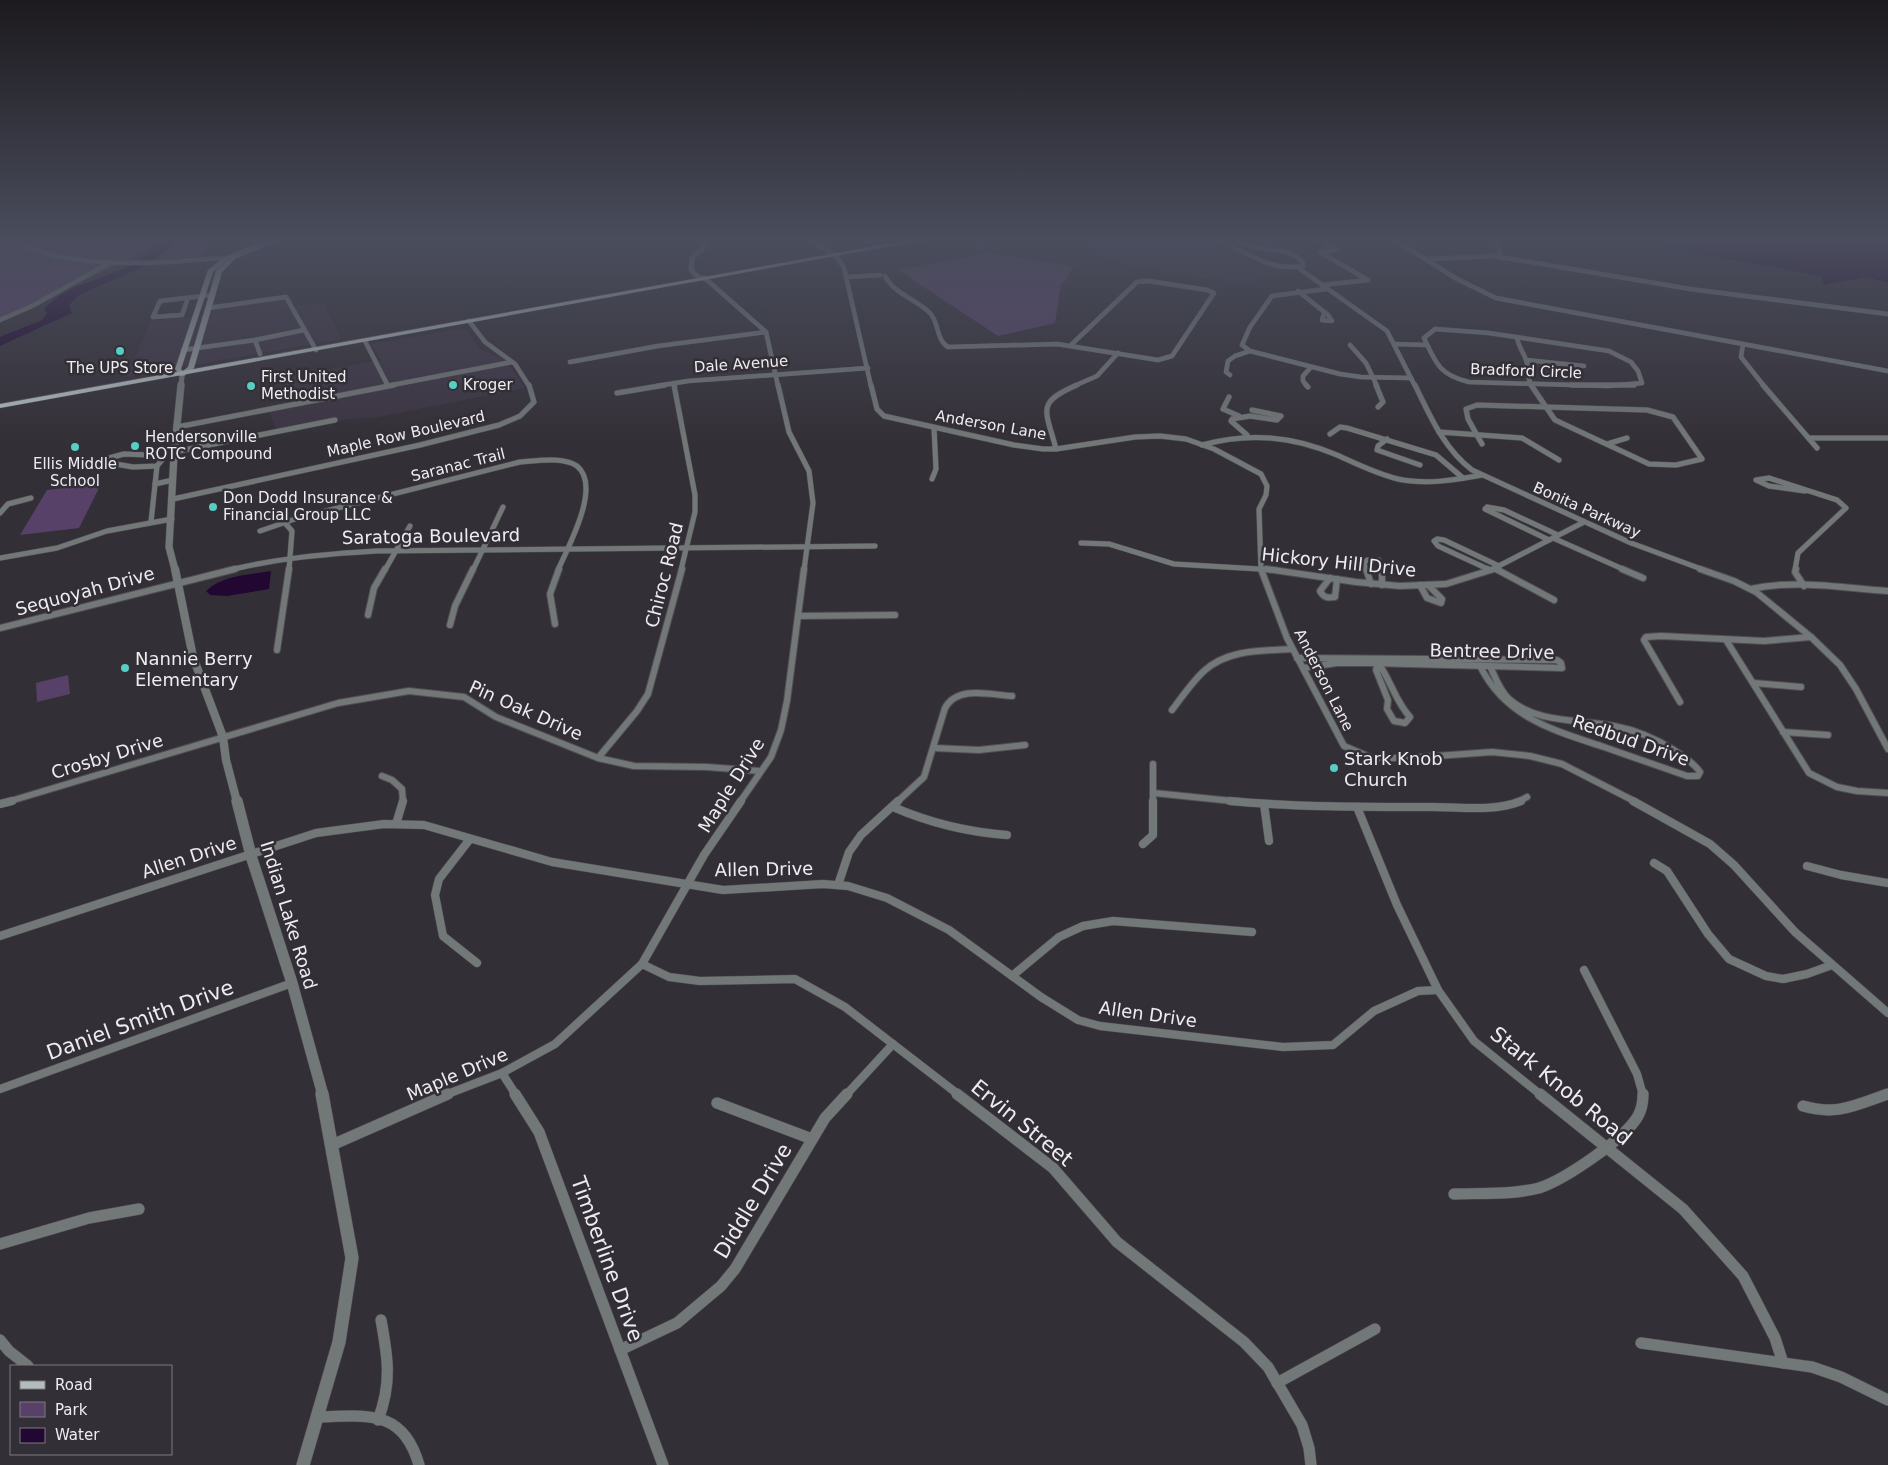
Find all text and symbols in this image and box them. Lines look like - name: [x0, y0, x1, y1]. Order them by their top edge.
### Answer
- marker: The UPS Store: [114, 345, 126, 357]
- street label: Dale Avenue: [693, 352, 789, 376]
- place label: The UPS Store: [66, 359, 173, 377]
- street label: Bradford Circle: [1470, 360, 1582, 382]
- place label: First United Methodist: [261, 368, 347, 403]
- place label: Kroger: [463, 376, 514, 394]
- marker: Kroger: [447, 379, 459, 391]
- marker: First United Methodist: [245, 380, 257, 392]
- street label: Anderson Lane: [934, 406, 1048, 444]
- street label: Maple Row Boulevard: [325, 407, 487, 461]
- place label: Hendersonville ROTC Compound: [145, 428, 272, 463]
- marker: Hendersonville ROTC Compound: [129, 440, 141, 452]
- marker: Ellis Middle School: [69, 441, 81, 453]
- street label: Saranac Trail: [409, 445, 507, 485]
- place label: Ellis Middle School: [33, 455, 117, 490]
- street label: Bonita Parkway: [1530, 478, 1644, 542]
- place label: Don Dodd Insurance & Financial Group LLC: [223, 489, 393, 524]
- marker: Don Dodd Insurance & Financial Group LLC: [207, 501, 219, 513]
- street label: Chiroc Road: [641, 520, 687, 630]
- street label: Saratoga Boulevard: [342, 524, 520, 548]
- street label: Hickory Hill Drive: [1261, 543, 1417, 581]
- street label: Sequoyah Drive: [13, 562, 157, 620]
- street label: Anderson Lane: [1291, 626, 1357, 734]
- street label: Bentree Drive: [1429, 639, 1555, 663]
- place label: Nannie Berry Elementary: [135, 648, 253, 690]
- marker: Nannie Berry Elementary: [119, 662, 131, 674]
- street label: Pin Oak Drive: [466, 676, 586, 744]
- street label: Redbud Drive: [1570, 710, 1692, 770]
- street label: Crosby Drive: [49, 729, 165, 783]
- street label: Maple Drive: [694, 734, 768, 836]
- place label: Stark Knob Church: [1344, 748, 1443, 790]
- marker: Stark Knob Church: [1328, 762, 1340, 774]
- street label: Allen Drive: [139, 832, 239, 882]
- street label: Indian Lake Road: [256, 838, 322, 992]
- street label: Allen Drive: [715, 858, 813, 880]
- street label: Daniel Smith Drive: [43, 975, 237, 1065]
- street label: Allen Drive: [1098, 997, 1198, 1031]
- street label: Stark Knob Road: [1486, 1022, 1636, 1150]
- street label: Maple Drive: [403, 1043, 511, 1105]
- street label: Ervin Street: [966, 1075, 1078, 1171]
- street label: Diddle Drive: [709, 1139, 797, 1263]
- street label: Timberline Drive: [566, 1172, 648, 1345]
- legend: [10, 1365, 172, 1455]
- text: Road: [55, 1376, 93, 1394]
- text: Park: [55, 1401, 88, 1419]
- text: Water: [55, 1426, 100, 1444]

